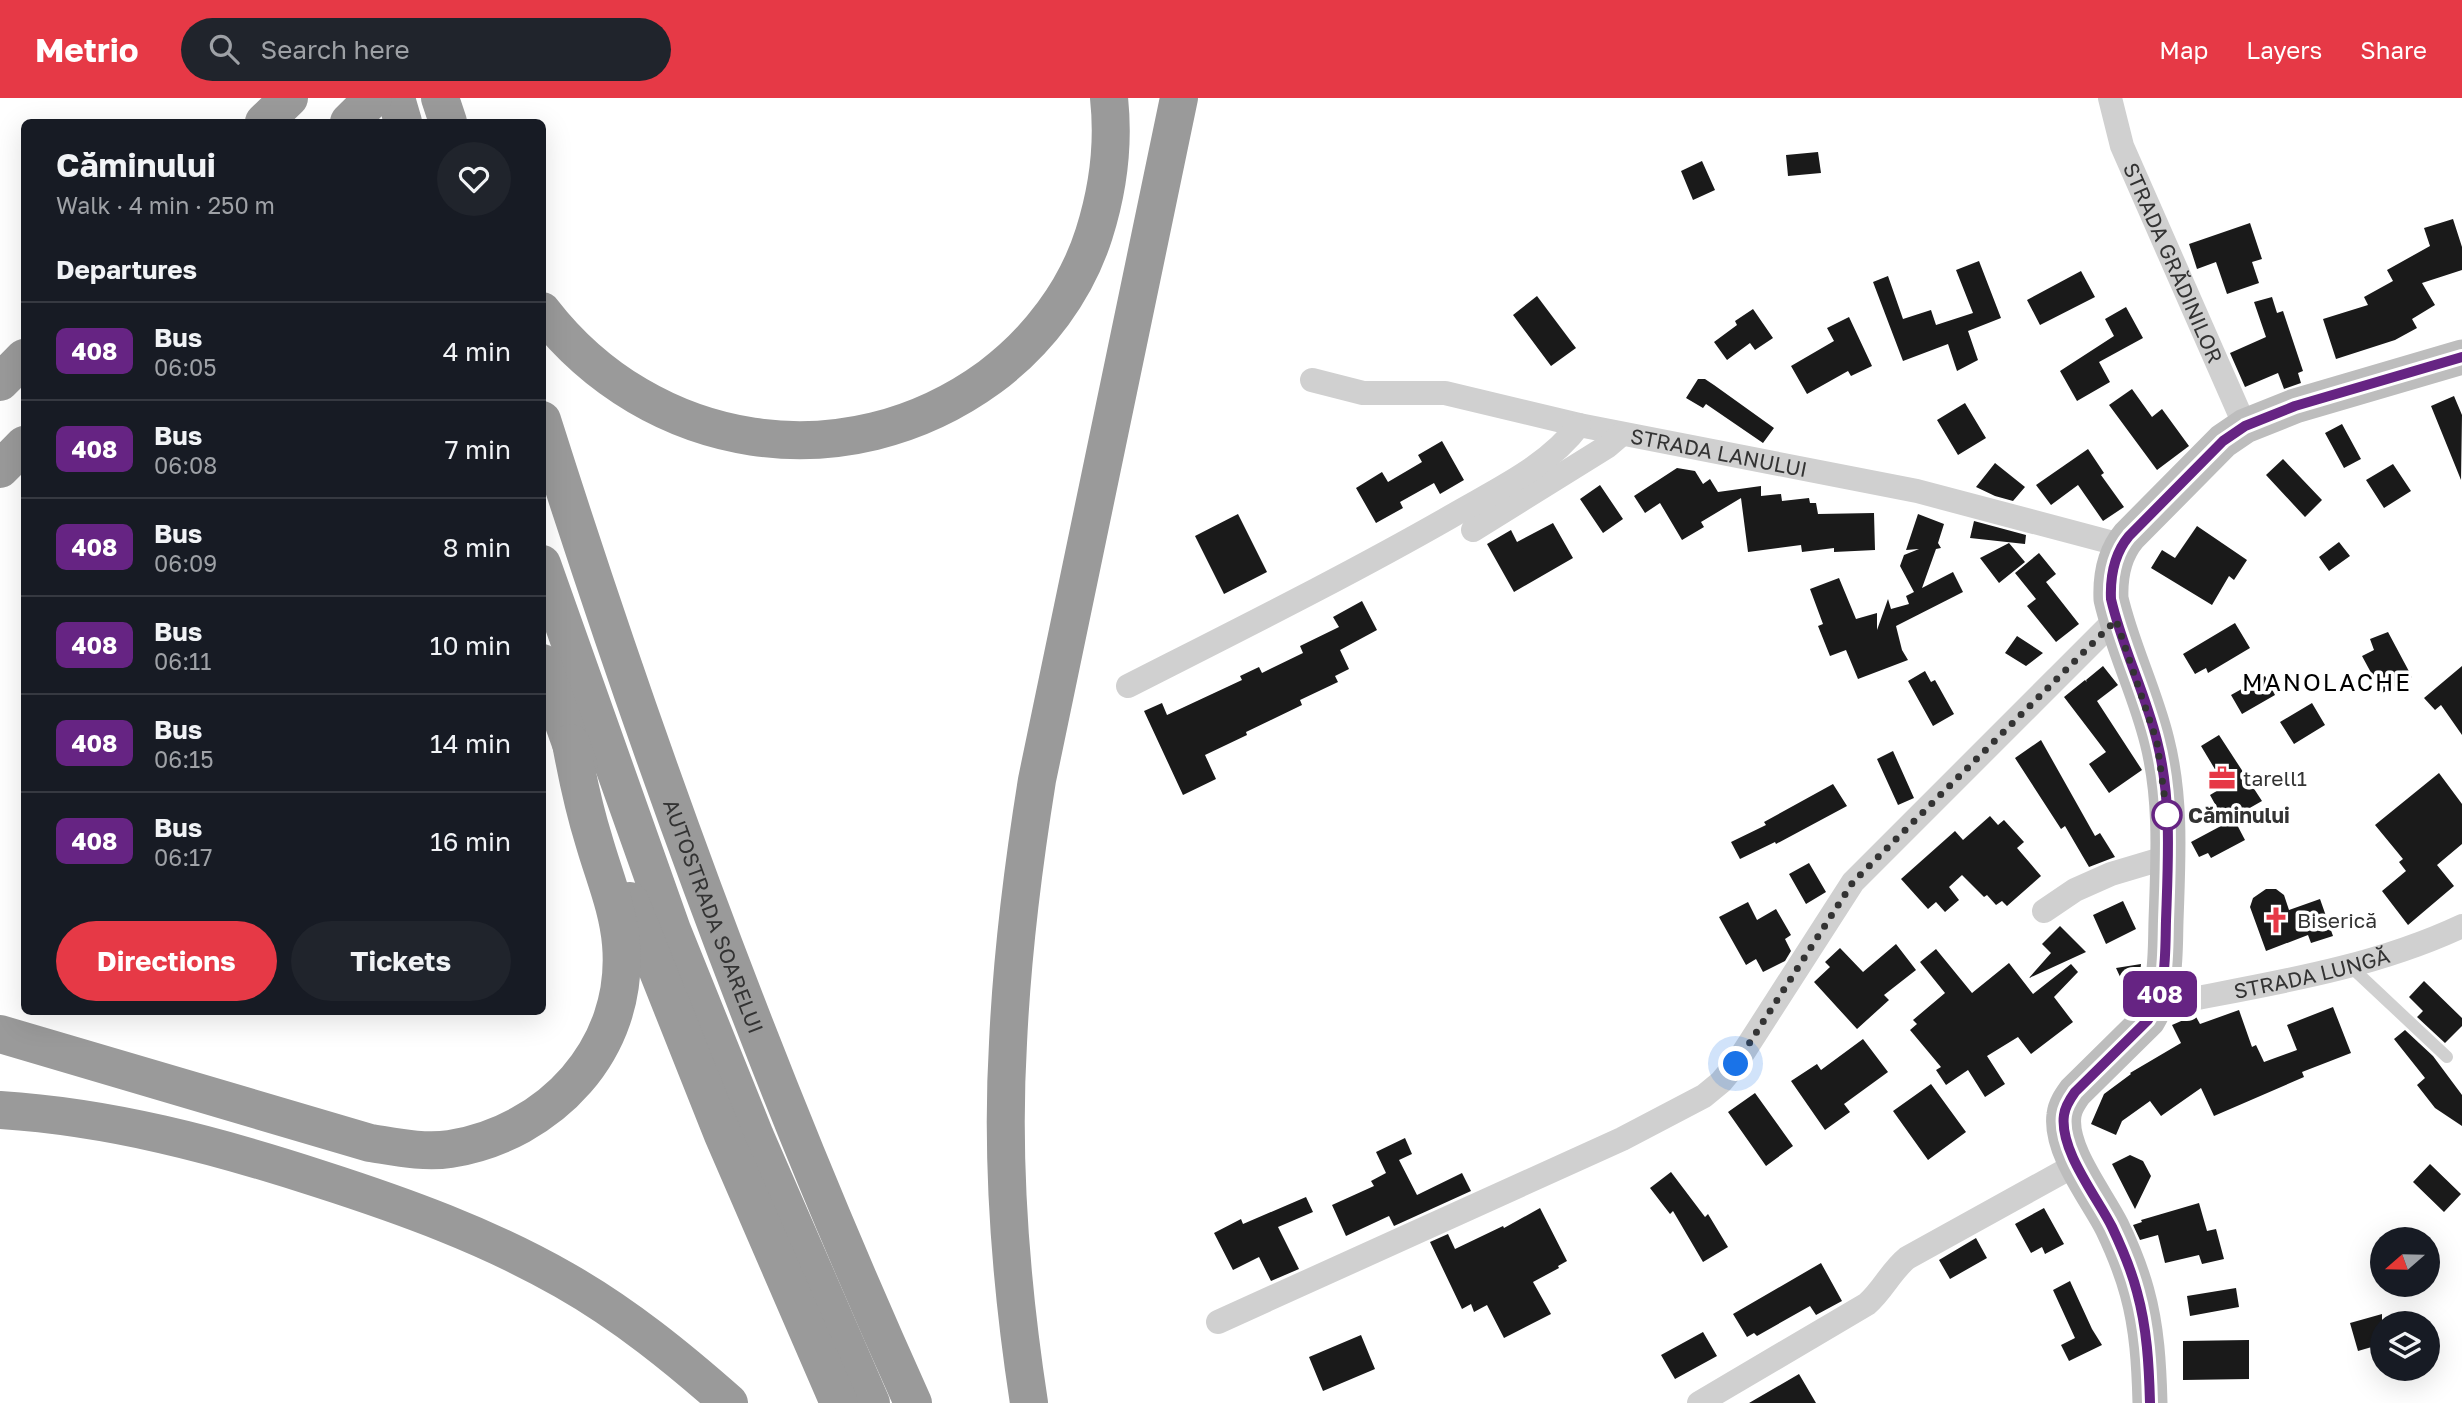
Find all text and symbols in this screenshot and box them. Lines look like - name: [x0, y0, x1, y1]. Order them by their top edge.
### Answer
- search box: [181, 18, 671, 81]
- text: Metrio: [35, 30, 139, 69]
- icon: search: [205, 30, 243, 68]
- text: Search here: [261, 34, 410, 65]
- text: Map: [2159, 35, 2208, 64]
- text: Layers: [2246, 35, 2322, 64]
- text: Share: [2360, 35, 2427, 64]
- button: heart: [437, 142, 511, 216]
- text: Căminului: [56, 145, 216, 184]
- street label: STRADA GRĂDINILOR: [2118, 159, 2229, 367]
- text: Walk · 4 min · 250 m: [56, 191, 275, 219]
- text: Departures: [56, 254, 197, 285]
- text: Bus: [154, 322, 202, 353]
- text: 408: [72, 336, 117, 365]
- text: 4 min: [443, 336, 511, 367]
- text: 06:05: [154, 353, 217, 381]
- text: Bus: [154, 420, 202, 451]
- street label: STRADA LANULUI: [1628, 422, 1810, 482]
- text: 408: [72, 434, 117, 463]
- text: 7 min: [445, 434, 511, 465]
- text: 06:08: [154, 451, 217, 479]
- text: Bus: [154, 518, 202, 549]
- text: 408: [72, 532, 117, 561]
- text: 8 min: [443, 532, 511, 563]
- text: 06:09: [154, 549, 217, 577]
- text: Bus: [154, 616, 202, 647]
- text: 408: [72, 630, 117, 659]
- text: 10 min: [430, 630, 511, 661]
- text: 06:11: [154, 647, 211, 675]
- district label: MANOLACHE: [2242, 667, 2412, 696]
- text: Bus: [154, 714, 202, 745]
- text: 408: [72, 728, 117, 757]
- text: 14 min: [430, 728, 511, 759]
- text: 06:15: [154, 745, 214, 773]
- office icon: tarell1: [2207, 763, 2237, 793]
- place label: tarell1: [2243, 765, 2307, 791]
- street label: AUTOSTRADA SOARELUI: [658, 795, 769, 1037]
- marker: Căminului: [2152, 800, 2182, 830]
- place label: Căminului: [2188, 802, 2290, 828]
- text: Bus: [154, 812, 202, 843]
- text: 408: [72, 826, 117, 855]
- text: 16 min: [430, 826, 511, 857]
- text: 06:17: [154, 843, 212, 871]
- church icon: Biserică: [2261, 905, 2291, 935]
- place label: Biserică: [2297, 907, 2377, 933]
- button: Directions: [56, 921, 277, 1001]
- button: Tickets: [291, 921, 511, 1001]
- street label: STRADA LUNGĂ: [2231, 942, 2393, 1004]
- line badge: 408: [2120, 971, 2200, 1017]
- text: 408: [2137, 979, 2183, 1008]
- your location: [1718, 1046, 1753, 1081]
- north arrow: [2370, 1227, 2440, 1297]
- map controls: [2370, 1227, 2440, 1381]
- button: layers: [2370, 1311, 2440, 1381]

